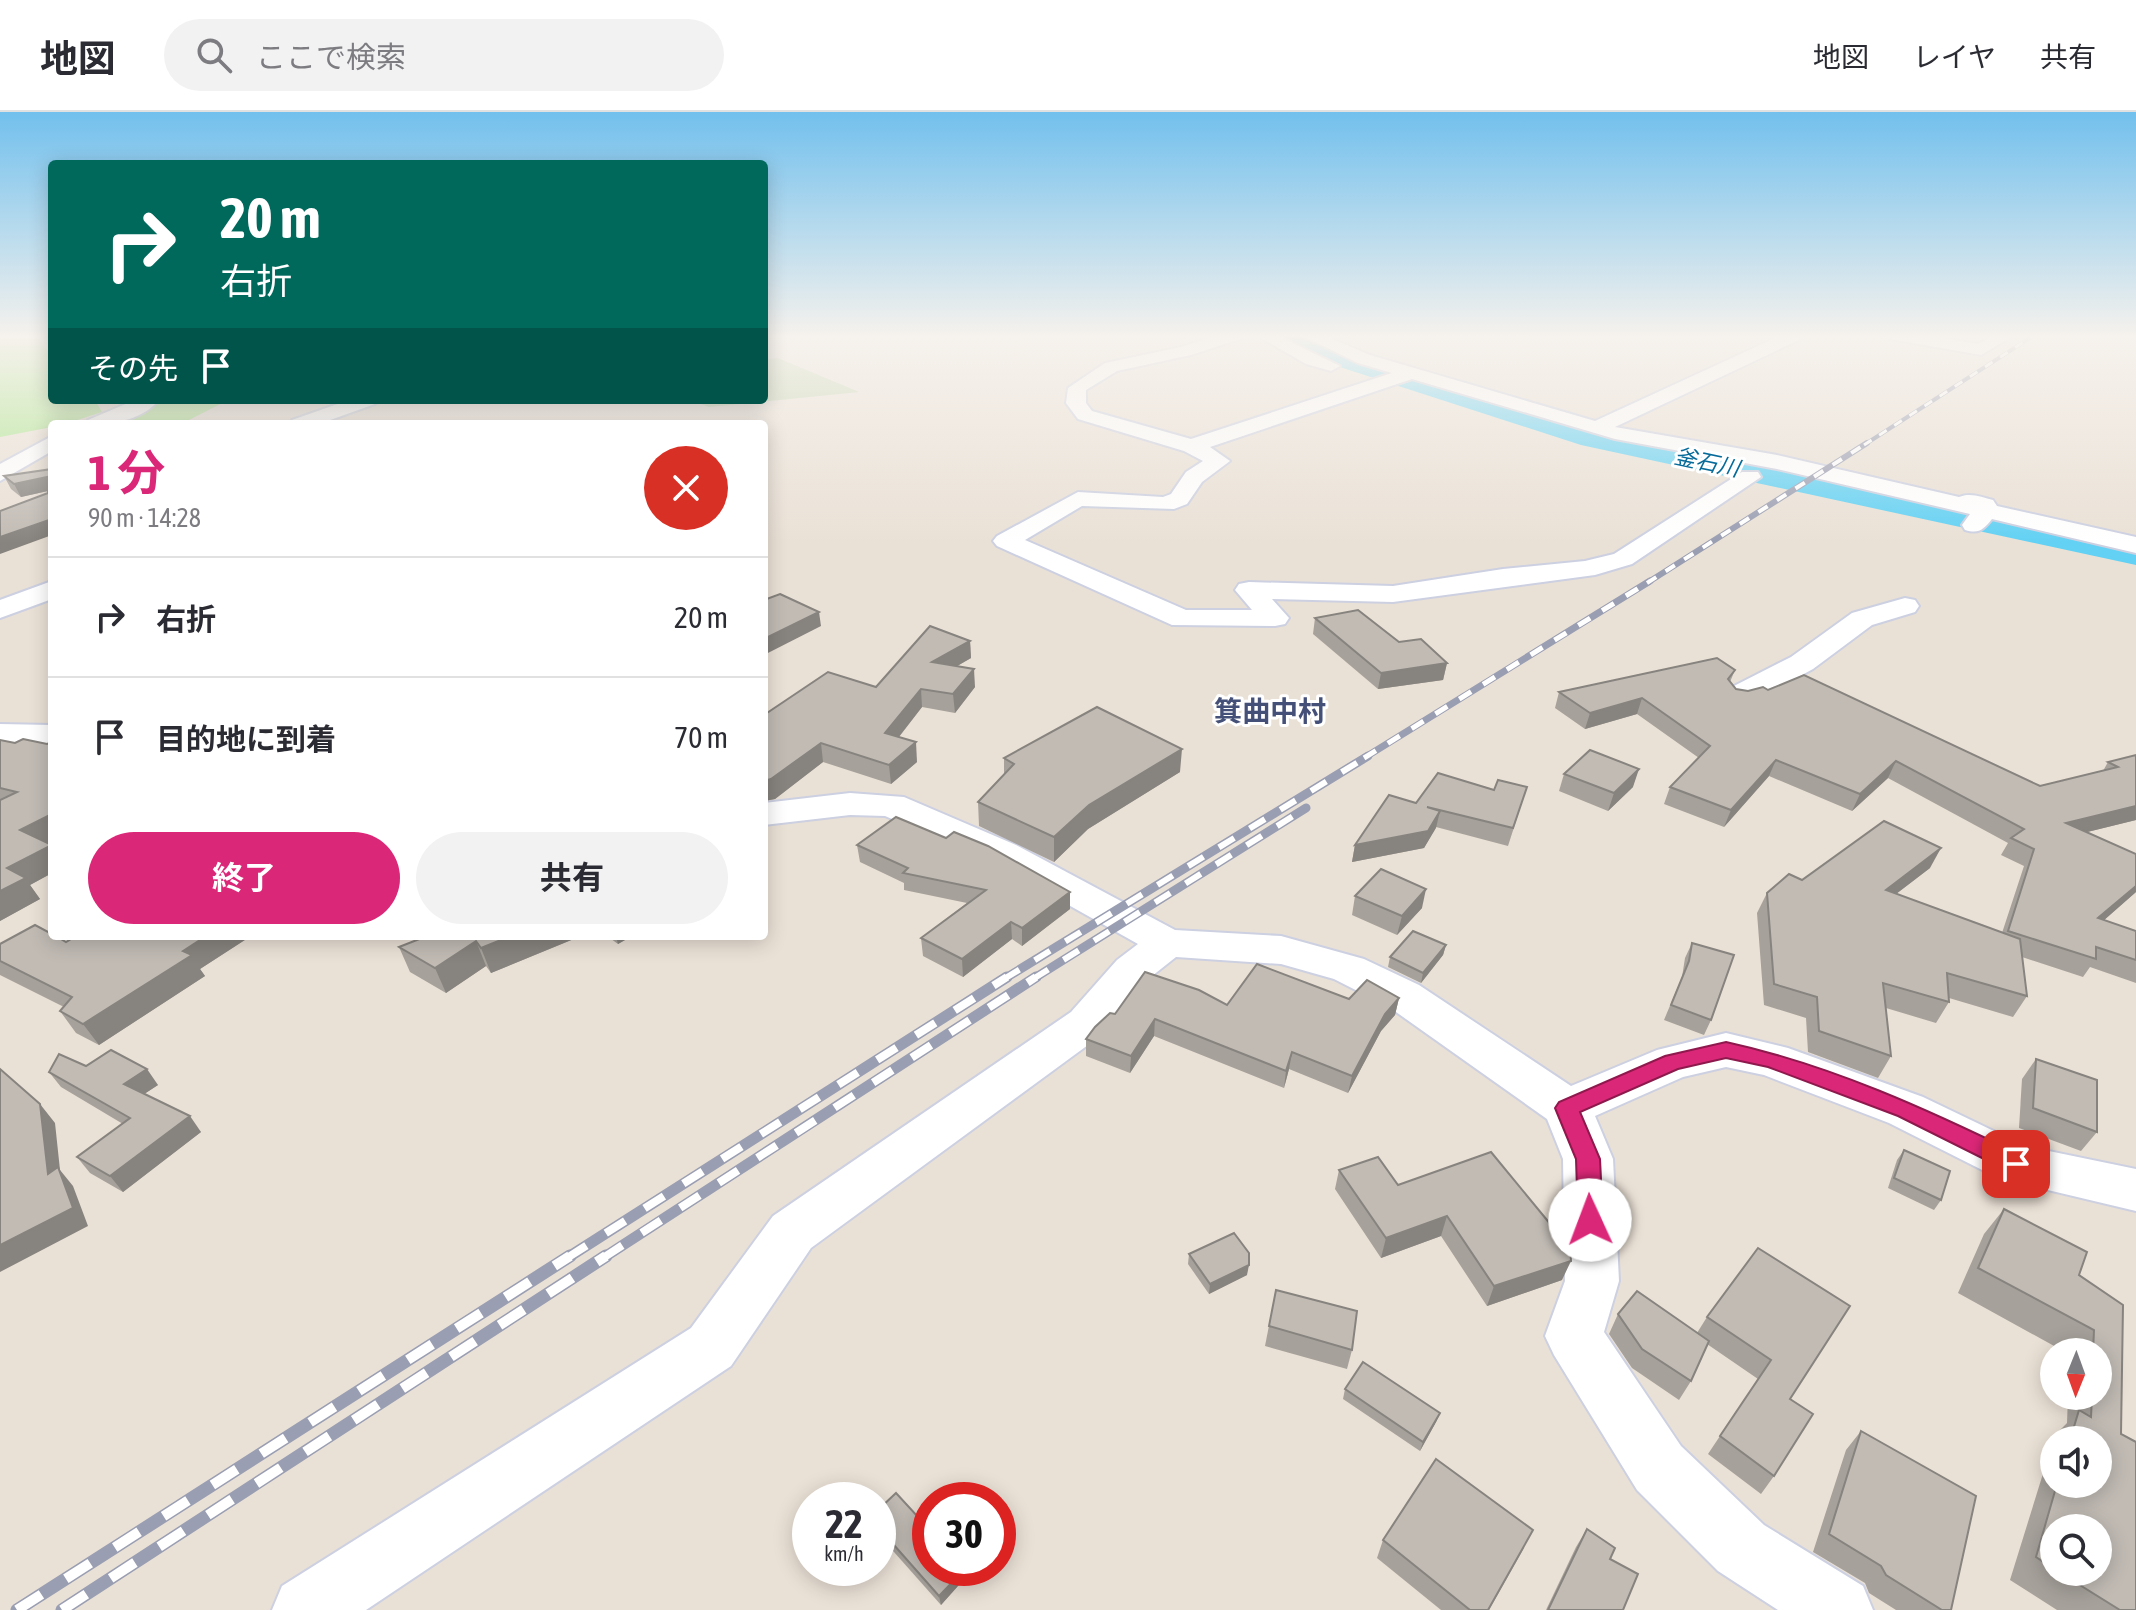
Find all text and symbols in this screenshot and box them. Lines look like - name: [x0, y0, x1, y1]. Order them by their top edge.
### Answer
- search box: [164, 19, 724, 91]
- icon: search: [192, 33, 236, 77]
- text: 地図: [40, 37, 116, 80]
- text: ここで検索: [256, 40, 406, 74]
- text: 地図: [1813, 41, 1869, 73]
- text: レイヤ: [1913, 41, 1996, 73]
- text: 共有: [2040, 41, 2096, 73]
- text: 20 m: [220, 186, 321, 250]
- icon: right: [88, 192, 192, 296]
- text: 右折: [220, 260, 292, 302]
- icon: arrive: [194, 344, 238, 388]
- text: その先: [88, 351, 178, 385]
- water label: 釜石川: [1672, 442, 1744, 482]
- text: 1 分: [88, 445, 165, 500]
- button: close: [644, 446, 728, 530]
- text: 90 m · 14:28: [88, 503, 201, 533]
- icon: right: [88, 595, 132, 639]
- text: 20 m: [674, 600, 728, 634]
- text: 右折: [156, 602, 216, 636]
- district label: 箕曲中村: [1214, 695, 1326, 727]
- icon: arrive: [88, 715, 132, 759]
- text: 70 m: [674, 720, 728, 754]
- text: 目的地に到着: [156, 722, 336, 756]
- button: 終了: [88, 832, 400, 924]
- button: 共有: [416, 832, 728, 924]
- pin: [1982, 1130, 2050, 1198]
- icon: arrive: [1994, 1142, 2038, 1186]
- position arrow: [1548, 1178, 1632, 1262]
- north arrow: [2040, 1338, 2112, 1410]
- map controls: [2040, 1338, 2112, 1586]
- button: sound: [2040, 1426, 2112, 1498]
- speed limit sign: 30: [912, 1482, 1016, 1586]
- text: 22: [825, 1501, 863, 1546]
- button: search: [2040, 1514, 2112, 1586]
- text: km/h: [824, 1542, 864, 1565]

